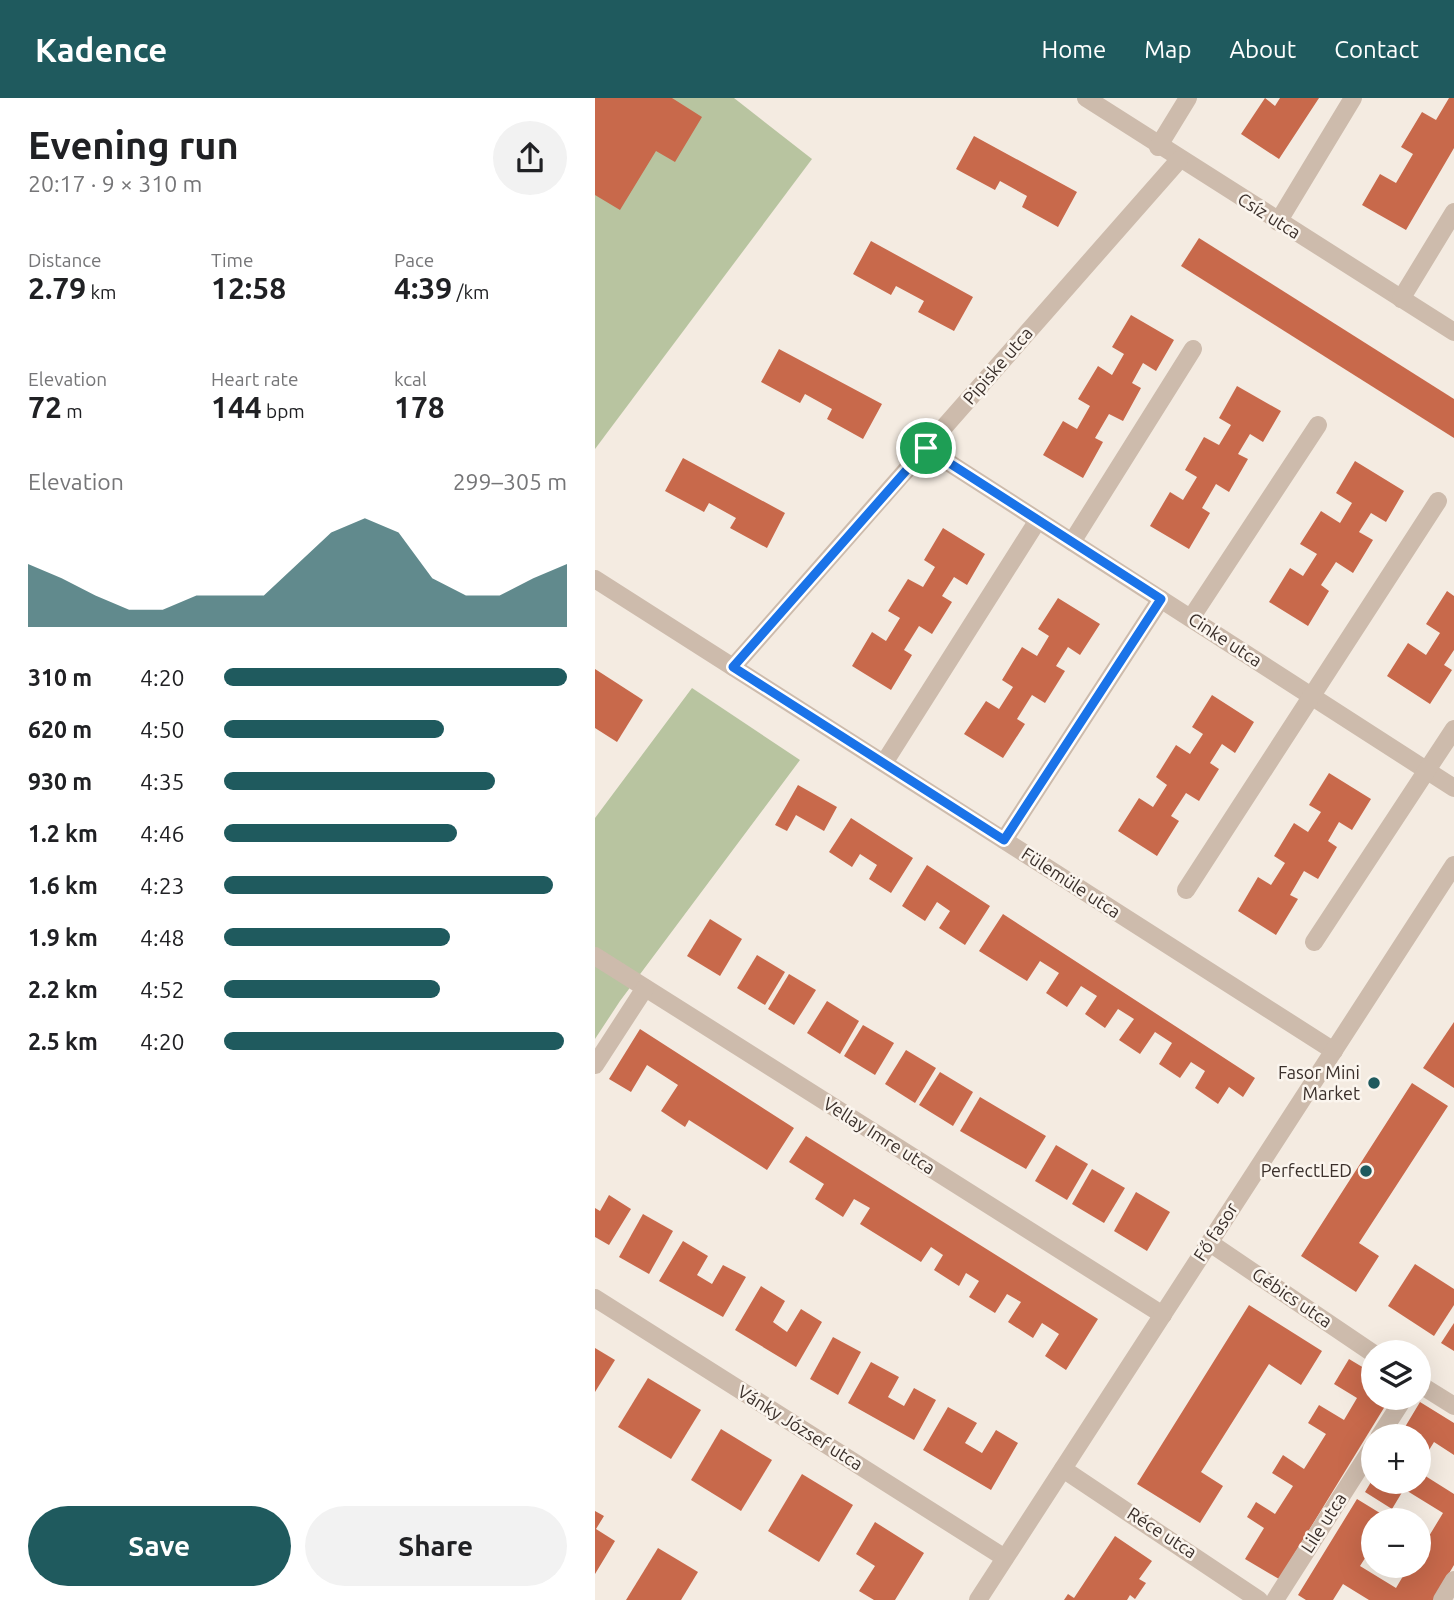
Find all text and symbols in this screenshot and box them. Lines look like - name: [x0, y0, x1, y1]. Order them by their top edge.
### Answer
- text: Kadence: [35, 31, 167, 68]
- text: Home: [1041, 36, 1106, 63]
- text: Map: [1144, 36, 1191, 63]
- text: About: [1229, 36, 1296, 63]
- text: Contact: [1334, 36, 1419, 63]
- button: share: [493, 121, 567, 195]
- text: Evening run: [28, 124, 239, 166]
- text: 20:17 · 9 × 310 m: [28, 171, 202, 196]
- street label: Csíz utca: [1234, 188, 1305, 242]
- text: Distance: [28, 249, 102, 271]
- text: Time: [211, 249, 253, 271]
- text: Pace: [394, 249, 434, 271]
- text: 2.79: [28, 271, 86, 305]
- text: 12:58: [211, 271, 286, 305]
- text: 4:39: [394, 271, 452, 305]
- text: km: [86, 281, 116, 303]
- text: /km: [452, 281, 490, 303]
- street label: Pipiske utca: [958, 323, 1036, 408]
- text: Elevation: [28, 368, 107, 390]
- text: Heart rate: [211, 368, 298, 390]
- text: kcal: [394, 368, 427, 390]
- text: 72: [28, 390, 62, 424]
- text: 144: [211, 390, 262, 424]
- text: 178: [394, 390, 445, 424]
- text: m: [62, 400, 83, 422]
- text: bpm: [262, 400, 305, 422]
- pin: [896, 418, 956, 478]
- icon: arrive: [907, 429, 945, 467]
- text: Elevation: [28, 469, 124, 494]
- text: 299–305 m: [453, 469, 567, 494]
- street label: Cinke utca: [1185, 608, 1266, 670]
- text: 310 m: [28, 665, 92, 690]
- text: 4:20: [140, 665, 185, 690]
- text: 620 m: [28, 717, 92, 742]
- text: 4:50: [140, 717, 185, 742]
- text: 930 m: [28, 769, 92, 794]
- text: 4:35: [140, 769, 185, 794]
- text: 1.2 km: [28, 821, 98, 846]
- text: 4:46: [140, 821, 185, 846]
- street label: Fülemüle utca: [1018, 843, 1125, 921]
- text: 1.6 km: [28, 873, 98, 898]
- text: 4:23: [140, 873, 185, 898]
- text: 1.9 km: [28, 925, 98, 950]
- text: 4:48: [140, 925, 185, 950]
- text: 2.2 km: [28, 977, 98, 1002]
- text: 4:52: [140, 977, 185, 1002]
- text: 2.5 km: [28, 1029, 98, 1054]
- text: 4:20: [140, 1029, 185, 1054]
- place label: Fasor Mini Market: [1278, 1062, 1360, 1103]
- marker: Fasor Mini Market: [1366, 1075, 1382, 1091]
- street label: Vellay Imre utca: [820, 1093, 939, 1178]
- place label: PerfectLED: [1261, 1160, 1352, 1180]
- marker: PerfectLED: [1358, 1163, 1374, 1179]
- street label: Fő fasor: [1189, 1198, 1241, 1264]
- street label: Gébics utca: [1249, 1263, 1336, 1331]
- map controls: [1361, 1340, 1431, 1578]
- button: layers: [1361, 1340, 1431, 1410]
- street label: Vánky József utca: [734, 1381, 867, 1474]
- button: +: [1361, 1424, 1431, 1494]
- street label: Lile utca: [1296, 1489, 1350, 1556]
- street label: Réce utca: [1124, 1502, 1201, 1562]
- button: Save: [28, 1506, 291, 1586]
- button: Share: [305, 1506, 567, 1586]
- button: −: [1361, 1508, 1431, 1578]

